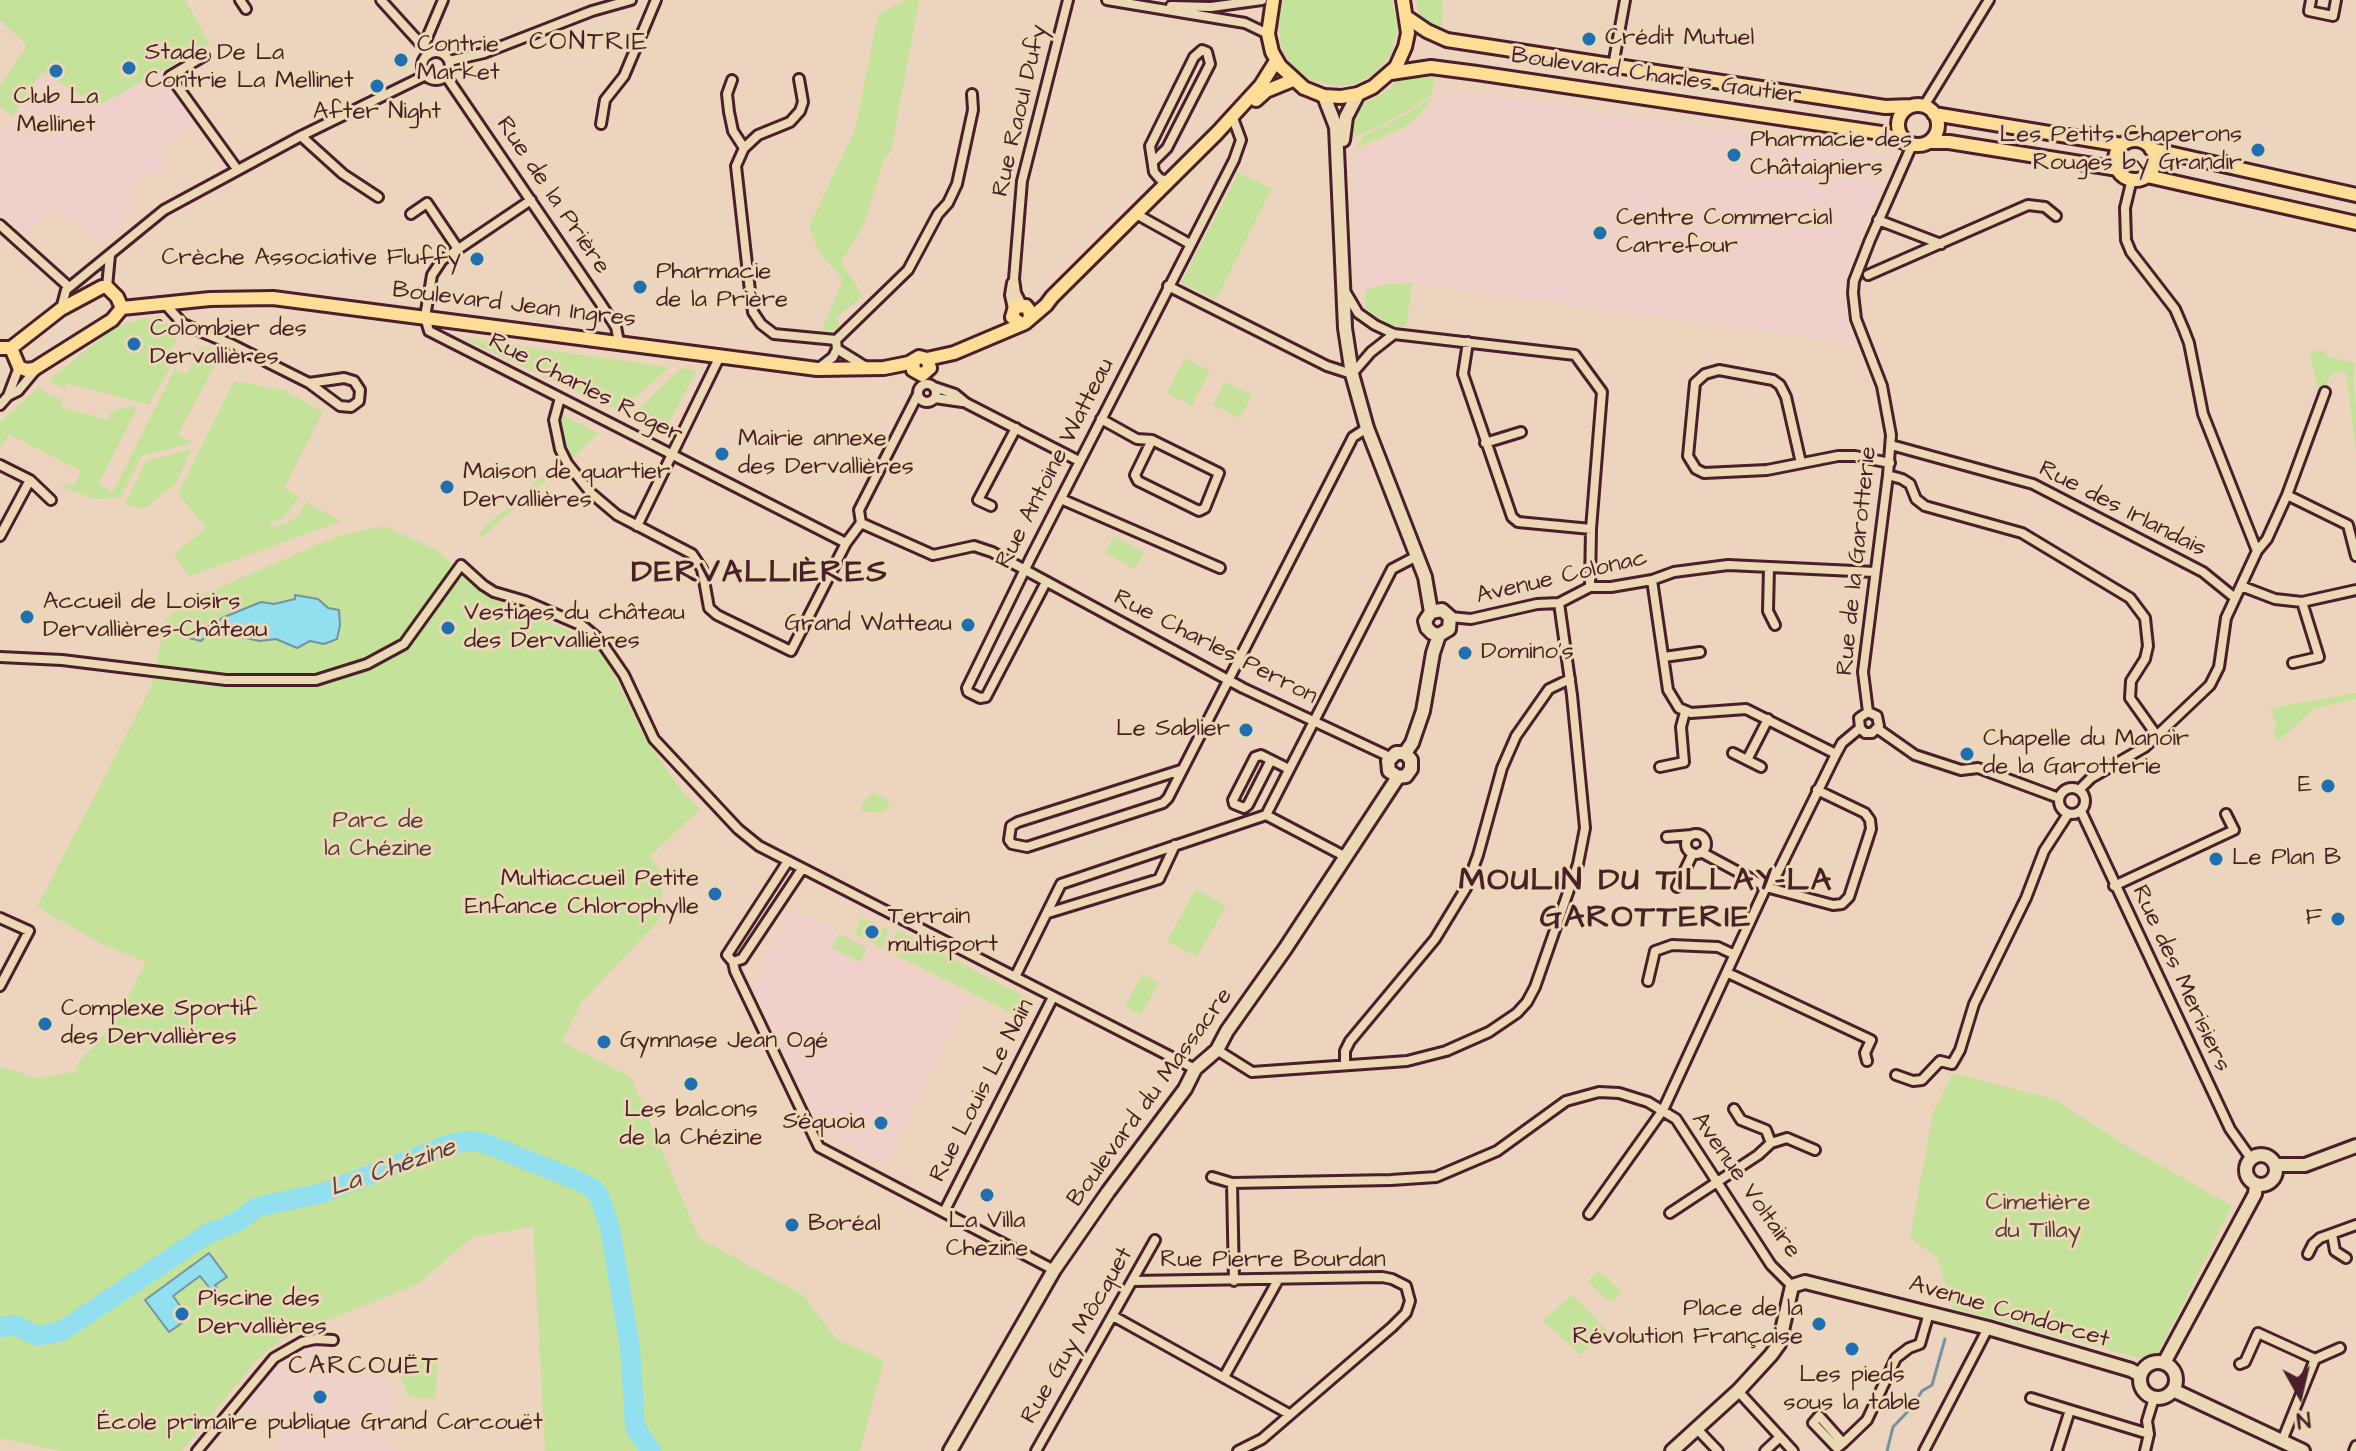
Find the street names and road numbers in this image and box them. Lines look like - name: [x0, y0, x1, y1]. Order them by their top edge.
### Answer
- street label: Rue Raoul Dufy: [987, 22, 1055, 200]
- street label: Boulevard Charles Gautier: [1509, 42, 1803, 112]
- street label: Rue de la Prière: [489, 112, 615, 280]
- street label: Boulevard Jean Ingres: [391, 277, 637, 335]
- street label: Rue Charles Roger: [483, 328, 687, 450]
- street label: Rue Antoine Watteau: [990, 354, 1122, 574]
- street label: Rue de la Garotterie: [1832, 445, 1884, 677]
- street label: Rue des Irlandais: [2034, 455, 2210, 565]
- street label: Avenue Colonac: [1474, 544, 1650, 612]
- street label: Rue Charles Perron: [1108, 584, 1322, 712]
- street label: Rue des Merisiers: [2124, 881, 2236, 1077]
- street label: Boulevard du Massacre: [1062, 983, 1240, 1213]
- street label: Rue Louis Le Nain: [924, 995, 1042, 1187]
- street label: Avenue Voltaire: [1684, 1107, 1806, 1265]
- street label: Rue Guy Môcquet: [1016, 1243, 1140, 1429]
- street label: Rue Pierre Bourdan: [1160, 1247, 1386, 1275]
- street label: Avenue Condorcet: [1906, 1271, 2112, 1355]

